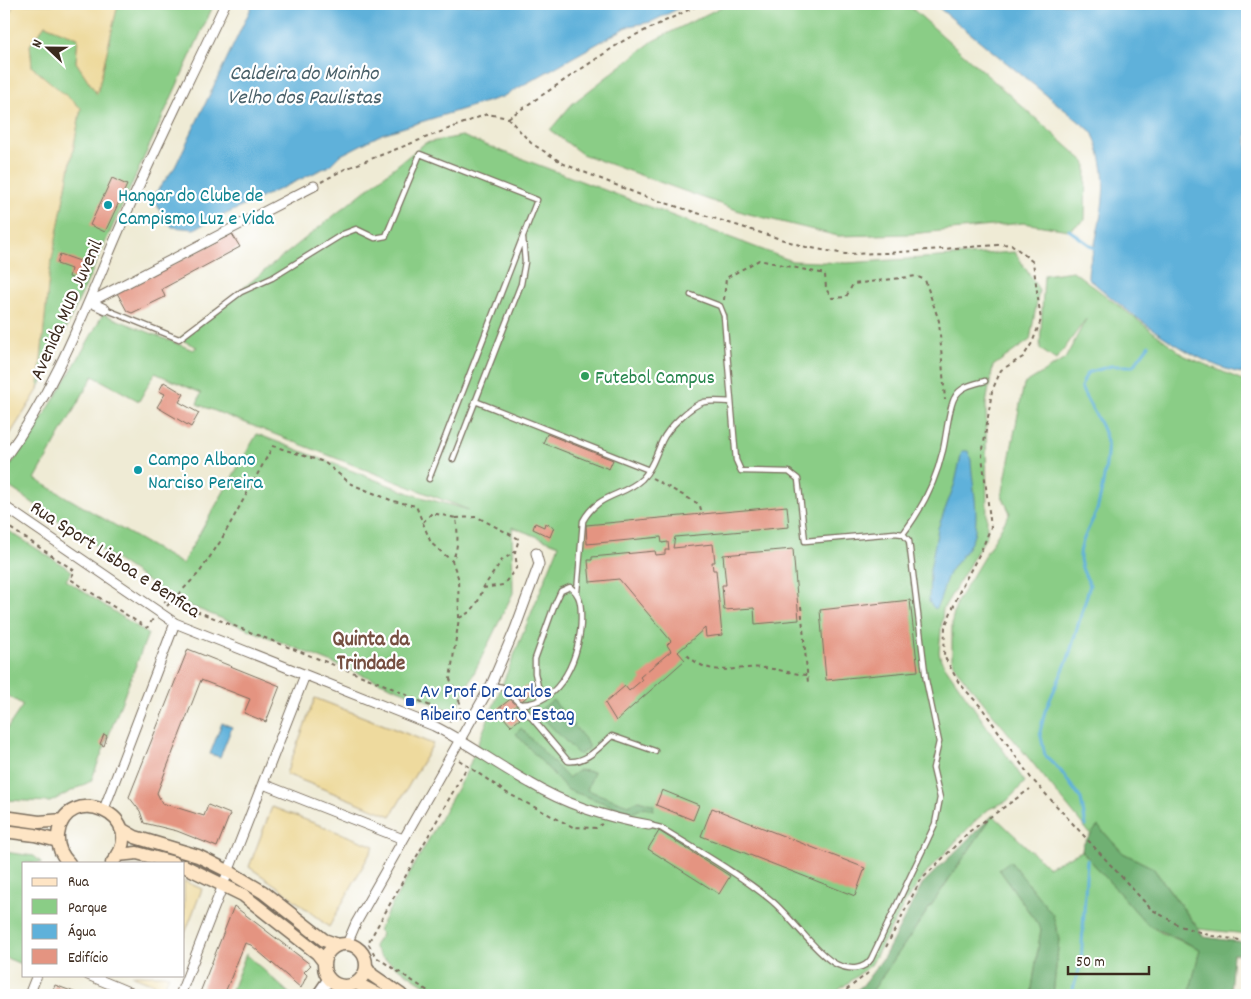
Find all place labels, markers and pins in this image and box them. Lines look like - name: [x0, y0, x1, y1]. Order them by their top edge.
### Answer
- place label: Hangar do Clube de Campismo Luz e Vida: [118, 183, 275, 234]
- marker: Hangar do Clube de Campismo Luz e Vida: [102, 199, 114, 211]
- place label: Futebol Campus: [595, 365, 715, 393]
- marker: Futebol Campus: [579, 370, 591, 382]
- place label: Campo Albano Narciso Pereira: [148, 447, 263, 498]
- marker: Campo Albano Narciso Pereira: [132, 464, 144, 476]
- place label: Av Prof Dr Carlos Ribeiro Centro Estag: [420, 679, 575, 730]
- marker: Av Prof Dr Carlos Ribeiro Centro Estag: [404, 696, 416, 708]

